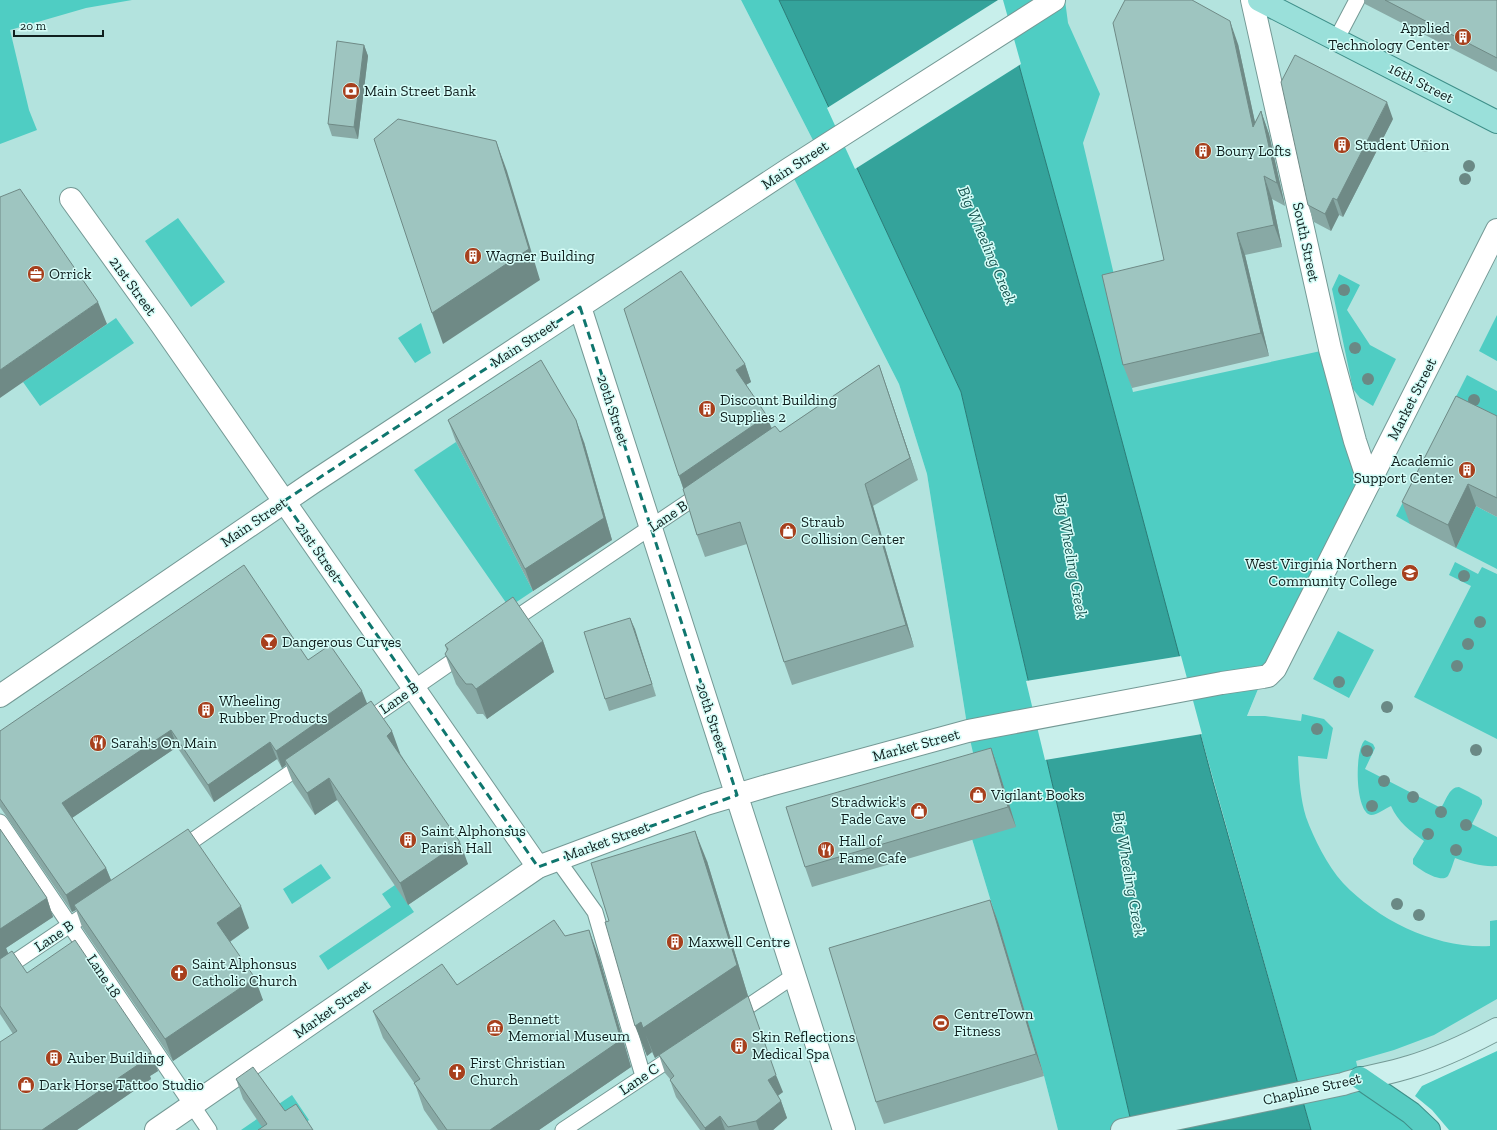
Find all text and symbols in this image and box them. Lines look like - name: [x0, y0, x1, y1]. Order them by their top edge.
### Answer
- scale bar: [14, 12, 103, 38]
- text: 20 m: [20, 19, 47, 33]
- place label: Applied Technology Center: [1328, 19, 1451, 54]
- building icon: Applied Technology Center: [1453, 27, 1473, 47]
- street label: 16th Street: [1386, 59, 1457, 107]
- bank icon: Main Street Bank: [341, 81, 361, 101]
- place label: Main Street Bank: [364, 82, 476, 100]
- building icon: Student Union: [1332, 135, 1352, 155]
- place label: Student Union: [1355, 136, 1450, 154]
- street label: Main Street: [758, 137, 832, 193]
- building icon: Boury Lofts: [1193, 141, 1213, 161]
- place label: Boury Lofts: [1216, 142, 1291, 160]
- water label: Big Wheeling Creek: [954, 183, 1021, 307]
- street label: South Street: [1289, 201, 1323, 284]
- building icon: Wagner Building: [463, 246, 483, 266]
- place label: Wagner Building: [486, 247, 595, 265]
- street label: 21st Street: [106, 253, 161, 319]
- office icon: Orrick: [26, 264, 46, 284]
- place label: Orrick: [49, 265, 92, 283]
- street label: Main Street: [487, 315, 561, 371]
- street label: Market Street: [1384, 355, 1441, 443]
- street label: 20th Street: [593, 372, 633, 448]
- place label: Discount Building Supplies 2: [720, 391, 837, 426]
- building icon: Discount Building Supplies 2: [697, 399, 717, 419]
- place label: Academic Support Center: [1354, 452, 1454, 487]
- building icon: Academic Support Center: [1457, 460, 1477, 480]
- water label: Big Wheeling Creek: [1051, 492, 1092, 620]
- street label: Main Street: [217, 493, 291, 551]
- street label: Lane B: [645, 496, 691, 536]
- place label: Straub Collision Center: [801, 513, 905, 548]
- street label: 21st Street: [292, 519, 346, 586]
- shop icon: Straub Collision Center: [778, 521, 798, 541]
- place label: West Virginia Northern Community College: [1245, 555, 1397, 590]
- school or university icon: West Virginia Northern Community College: [1400, 563, 1420, 583]
- bar icon: Dangerous Curves: [259, 632, 279, 652]
- place label: Dangerous Curves: [282, 633, 401, 651]
- street label: Lane B: [376, 678, 422, 718]
- street label: 20th Street: [692, 680, 732, 756]
- place label: Wheeling Rubber Products: [219, 692, 328, 727]
- building icon: Wheeling Rubber Products: [196, 700, 216, 720]
- street label: Market Street: [870, 725, 962, 765]
- restaurant icon: Sarah's On Main: [88, 733, 108, 753]
- place label: Sarah's On Main: [111, 734, 217, 752]
- shop icon: Vigilant Books: [968, 785, 988, 805]
- place label: Vigilant Books: [990, 786, 1085, 804]
- place label: Stradwick's Fade Cave: [831, 793, 906, 828]
- shop icon: Stradwick's Fade Cave: [909, 801, 929, 821]
- water label: Big Wheeling Creek: [1109, 810, 1150, 938]
- street label: Market Street: [562, 817, 653, 865]
- place label: Saint Alphonsus Parish Hall: [421, 822, 526, 857]
- building icon: Saint Alphonsus Parish Hall: [398, 830, 418, 850]
- place label: Hall of Fame Cafe: [839, 832, 907, 867]
- restaurant icon: Hall of Fame Cafe: [816, 840, 836, 860]
- street label: Lane B: [31, 916, 77, 956]
- building icon: Maxwell Centre: [665, 932, 685, 952]
- place label: Maxwell Centre: [688, 933, 790, 951]
- street label: Lane 18: [83, 951, 125, 1001]
- place label: Saint Alphonsus Catholic Church: [192, 955, 298, 990]
- church icon: Saint Alphonsus Catholic Church: [169, 963, 189, 983]
- street label: Market Street: [290, 976, 374, 1042]
- place label: CentreTown Fitness: [954, 1005, 1034, 1040]
- place label: Bennett Memorial Museum: [508, 1010, 630, 1045]
- sports icon: CentreTown Fitness: [931, 1013, 951, 1033]
- museum icon: Bennett Memorial Museum: [485, 1018, 505, 1038]
- place label: Skin Reflections Medical Spa: [752, 1028, 855, 1063]
- building icon: Skin Reflections Medical Spa: [729, 1036, 749, 1056]
- building icon: Auber Building: [44, 1048, 64, 1068]
- place label: Auber Building: [67, 1049, 164, 1067]
- place label: First Christian Church: [470, 1054, 566, 1089]
- street label: Lane C: [616, 1059, 662, 1099]
- church icon: First Christian Church: [447, 1062, 467, 1082]
- street label: Chapline Street: [1261, 1069, 1363, 1109]
- shop icon: Dark Horse Tattoo Studio: [16, 1075, 36, 1095]
- place label: Dark Horse Tattoo Studio: [39, 1076, 204, 1094]

